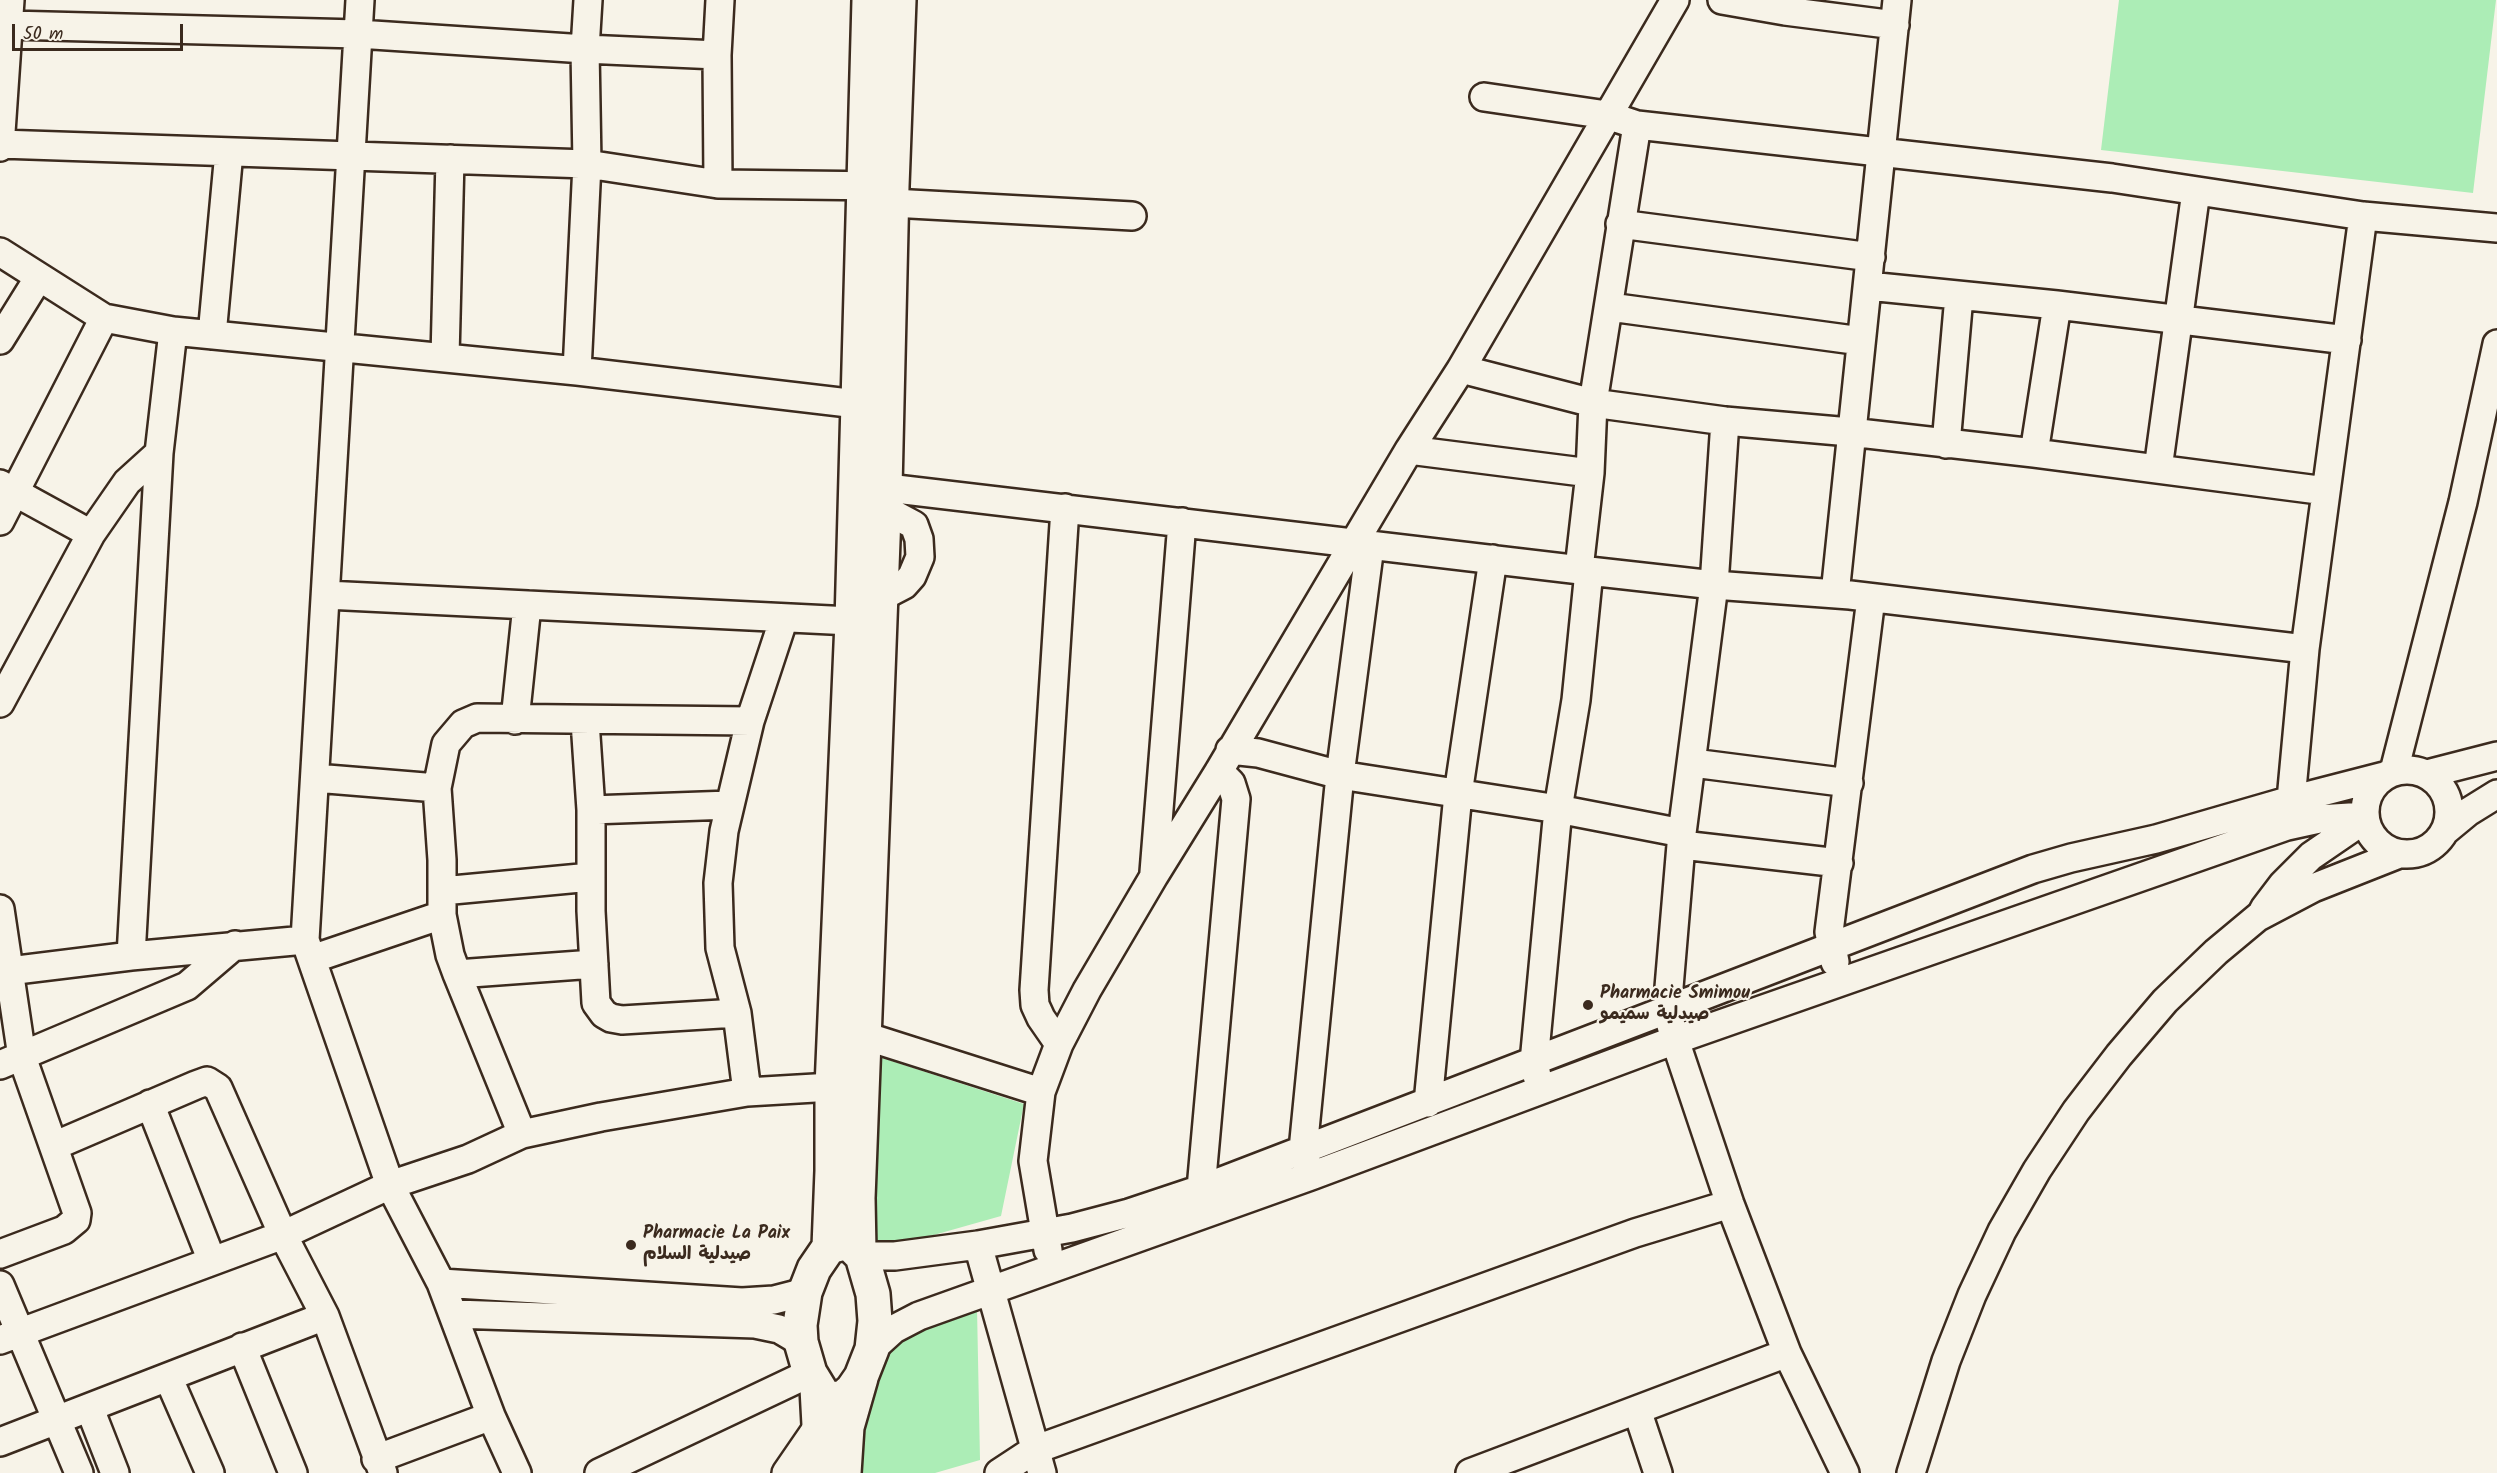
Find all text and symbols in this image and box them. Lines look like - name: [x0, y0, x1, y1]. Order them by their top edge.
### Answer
- scale bar: [15, 12, 186, 50]
- text: 50 m: [23, 20, 63, 49]
- place label: Pharmacie Smimou صيدلية سميمو: [1600, 984, 1750, 1026]
- marker: Pharmacie Smimou صيدلية سميمو: [1581, 998, 1595, 1012]
- place label: Pharmacie La Paix صيدلية السلام: [643, 1224, 790, 1266]
- marker: Pharmacie La Paix صيدلية السلام: [624, 1238, 638, 1252]

